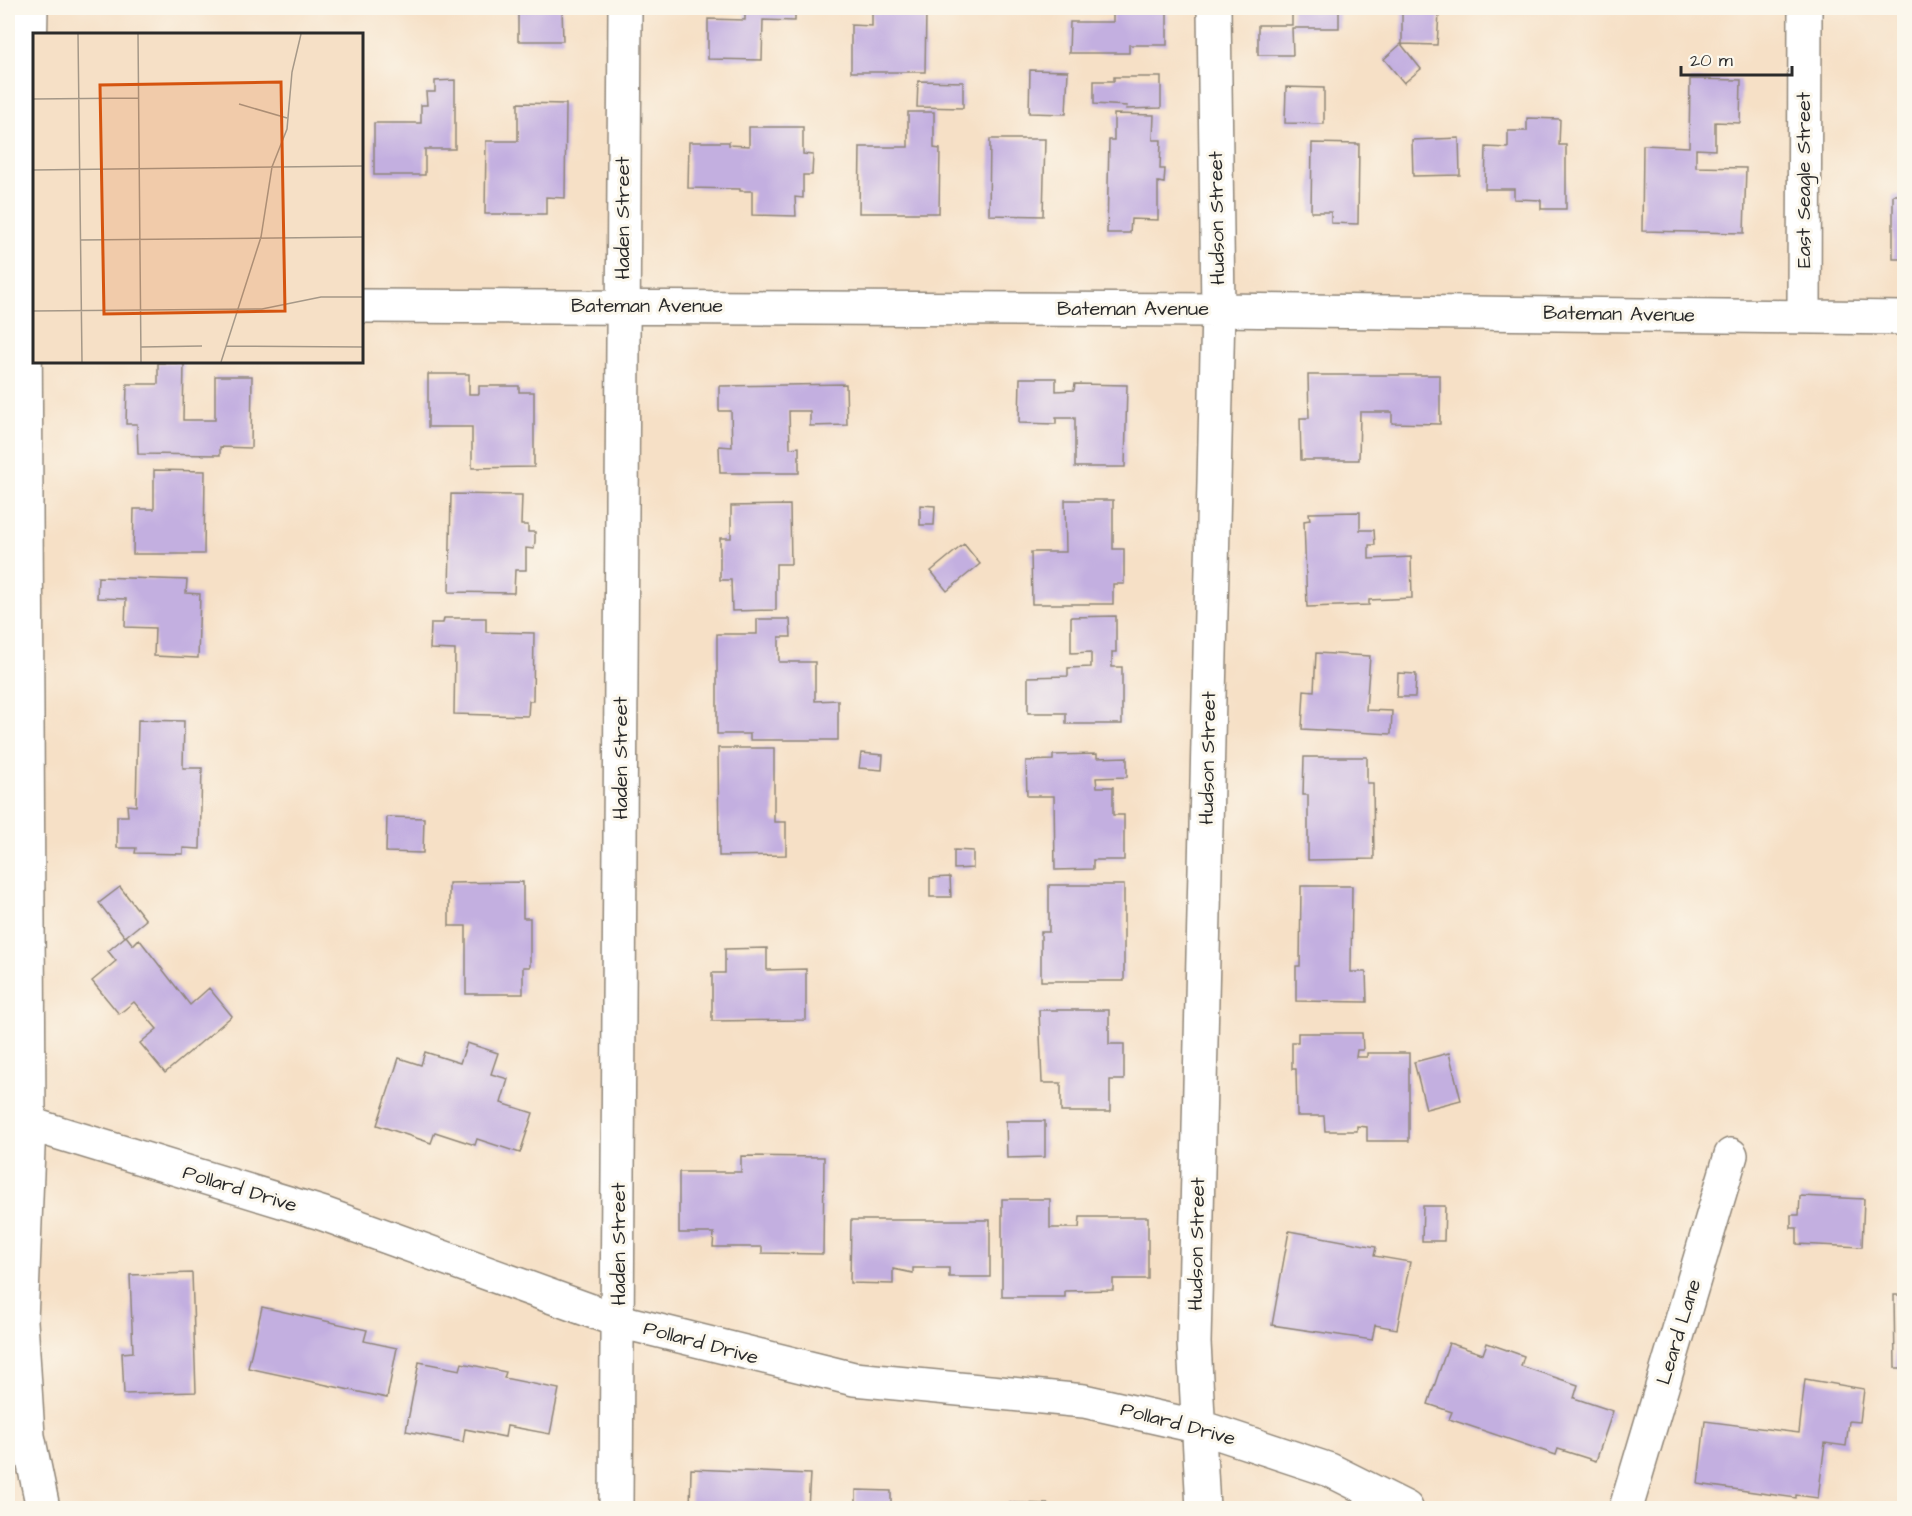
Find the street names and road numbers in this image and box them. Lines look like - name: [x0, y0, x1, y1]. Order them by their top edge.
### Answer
- street label: East Seagle Street: [1790, 92, 1819, 268]
- street label: Hudson Street: [1202, 151, 1232, 285]
- street label: Haden Street: [609, 156, 637, 280]
- street label: Bateman Avenue: [571, 292, 723, 320]
- street label: Bateman Avenue: [1057, 295, 1209, 323]
- street label: Bateman Avenue: [1543, 299, 1695, 329]
- street label: Hudson Street: [1193, 691, 1223, 825]
- street label: Haden Street: [607, 696, 635, 820]
- street label: Pollard Drive: [179, 1158, 301, 1220]
- street label: Hudson Street: [1182, 1177, 1212, 1311]
- street label: Haden Street: [605, 1182, 633, 1306]
- street label: Leard Lane: [1650, 1276, 1708, 1388]
- street label: Pollard Drive: [640, 1314, 762, 1372]
- street label: Pollard Drive: [1117, 1395, 1239, 1453]

